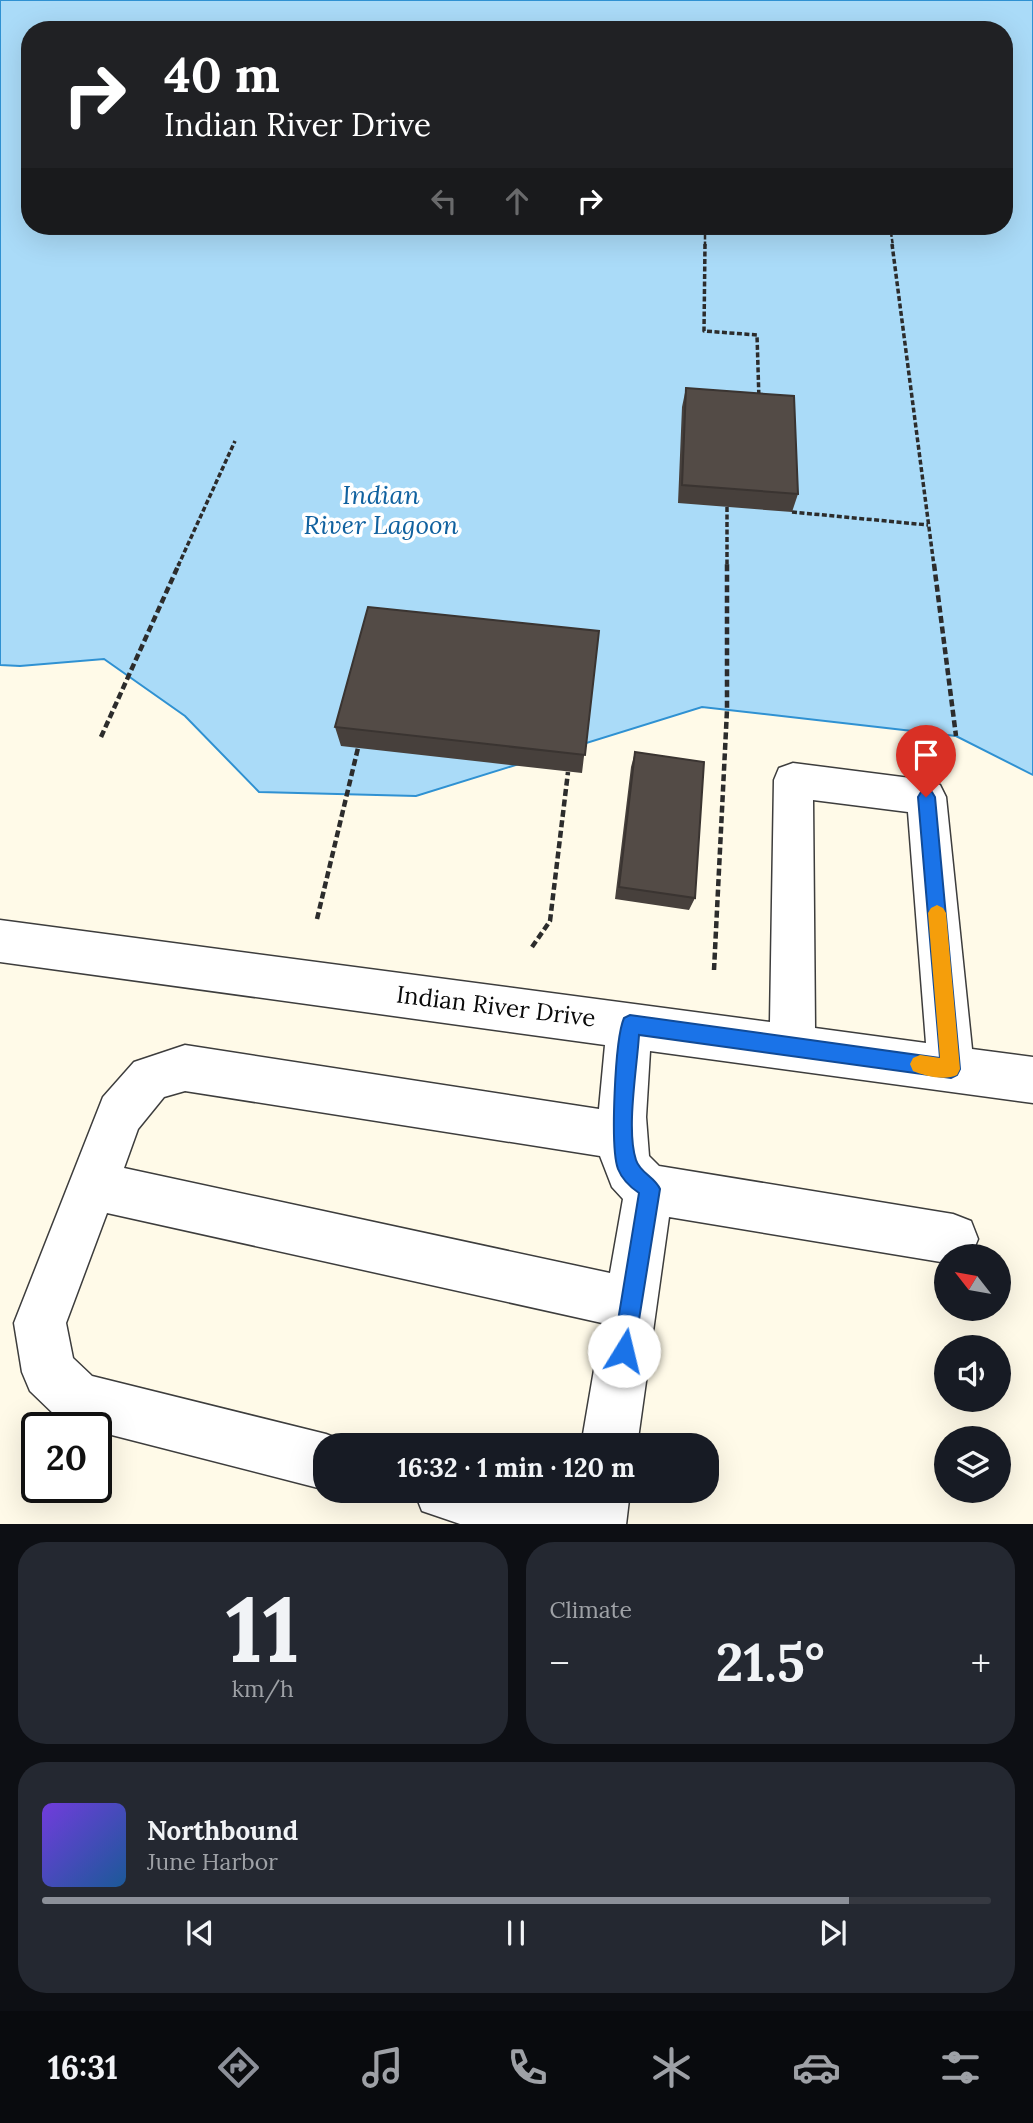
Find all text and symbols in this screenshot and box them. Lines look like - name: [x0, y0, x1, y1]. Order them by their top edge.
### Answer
- text: 40 m: [164, 43, 280, 105]
- icon: right: [49, 49, 140, 140]
- text: Indian River Drive: [164, 104, 431, 145]
- icon: left: [425, 182, 463, 220]
- icon: ahead: [498, 182, 536, 220]
- icon: right: [571, 182, 609, 220]
- water label: Indian River Lagoon: [303, 478, 459, 541]
- pin: [896, 725, 956, 797]
- icon: arrive: [907, 736, 945, 774]
- street label: Indian River Drive: [395, 978, 597, 1034]
- north arrow: [934, 1244, 1012, 1321]
- map controls: [934, 1244, 1011, 1503]
- position arrow: [587, 1314, 661, 1388]
- button: sound: [934, 1335, 1011, 1412]
- speed limit sign: 20: [21, 1412, 112, 1503]
- button: layers: [934, 1426, 1011, 1503]
- text: 16:32 · 1 min · 120 m: [397, 1451, 635, 1484]
- text: 11: [226, 1570, 300, 1687]
- text: Climate: [550, 1595, 632, 1624]
- text: 21.5°: [716, 1629, 825, 1695]
- text: −: [550, 1639, 570, 1687]
- text: +: [971, 1639, 991, 1687]
- text: km/h: [232, 1674, 294, 1703]
- text: Northbound: [147, 1814, 298, 1847]
- text: June Harbor: [147, 1847, 278, 1876]
- icon: previous: [181, 1914, 219, 1952]
- icon: pause: [497, 1914, 535, 1952]
- icon: next: [814, 1914, 852, 1952]
- icon: directions: [214, 2043, 263, 2092]
- icon: music: [358, 2043, 407, 2092]
- icon: phone: [503, 2043, 552, 2092]
- icon: climate: [647, 2043, 696, 2092]
- icon: car: [792, 2043, 841, 2092]
- icon: filters: [936, 2043, 985, 2092]
- text: 16:31: [48, 2047, 118, 2088]

